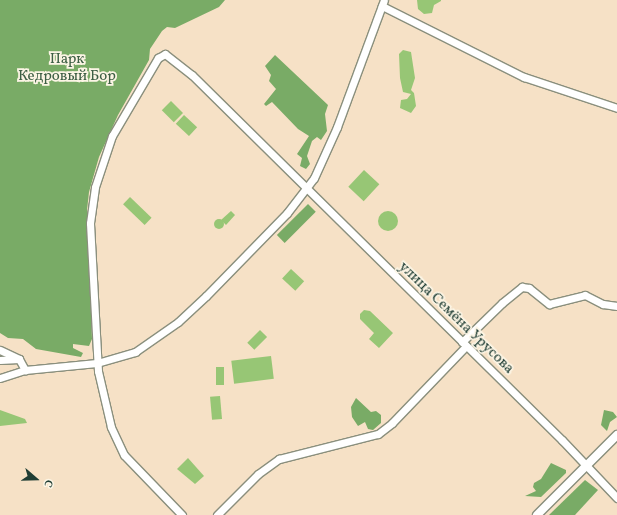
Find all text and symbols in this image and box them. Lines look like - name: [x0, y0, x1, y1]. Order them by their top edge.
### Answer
- park label: Парк Кедровый Бор: [18, 50, 116, 85]
- street label: улица Семёна Урусова: [395, 258, 517, 378]
- north arrow: [16, 459, 56, 499]
- text: С: [39, 477, 56, 489]

